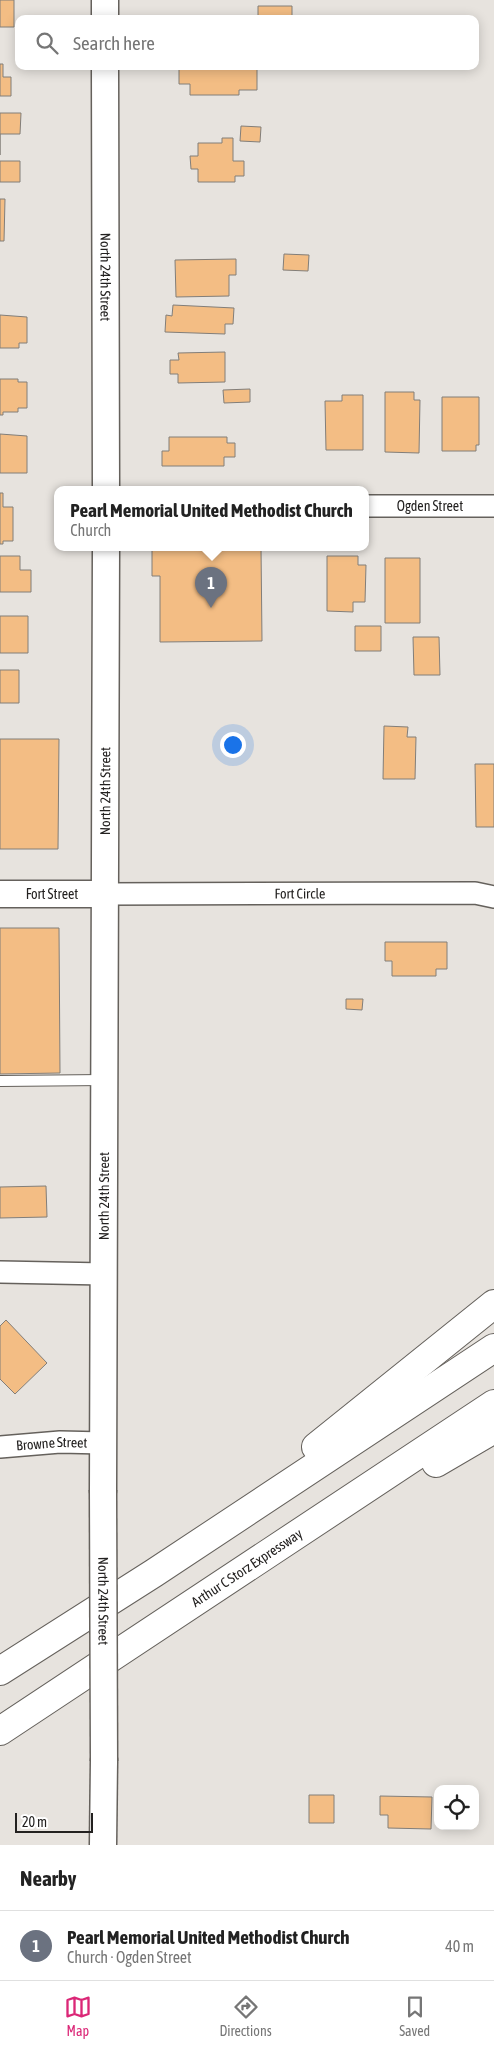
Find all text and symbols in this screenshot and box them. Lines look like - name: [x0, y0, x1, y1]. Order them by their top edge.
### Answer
- search box: [15, 15, 479, 70]
- icon: search: [33, 29, 61, 57]
- text: Search here: [73, 32, 155, 54]
- street label: North 24th Street: [97, 233, 114, 321]
- popup: [54, 486, 369, 551]
- street label: Ogden Street: [397, 498, 463, 514]
- text: Pearl Memorial United Methodist Church: [70, 499, 353, 521]
- text: Church: [70, 521, 111, 539]
- pin: 1: [195, 567, 227, 608]
- your location: [220, 732, 246, 758]
- street label: North 24th Street: [97, 747, 113, 835]
- street label: Fort Circle: [275, 885, 325, 902]
- street label: Fort Street: [26, 886, 78, 902]
- street label: North 24th Street: [96, 1152, 112, 1240]
- street label: Browne Street: [16, 1434, 88, 1454]
- street label: Arthur C Storz Expressway: [188, 1525, 305, 1610]
- street label: North 24th Street: [95, 1557, 112, 1645]
- map controls: [434, 1785, 479, 1830]
- button: locate: [434, 1785, 479, 1830]
- scale bar: [15, 1810, 92, 1833]
- text: 20 m: [22, 1814, 47, 1830]
- text: Nearby: [20, 1866, 76, 1890]
- text: Pearl Memorial United Methodist Church: [67, 1926, 349, 1948]
- text: 1: [32, 1937, 40, 1955]
- text: 40 m: [445, 1937, 474, 1955]
- text: Church · Ogden Street: [67, 1948, 192, 1966]
- tab: Map: [64, 1993, 92, 2039]
- tab: Directions: [219, 1993, 272, 2039]
- tab: Saved: [399, 1993, 430, 2039]

